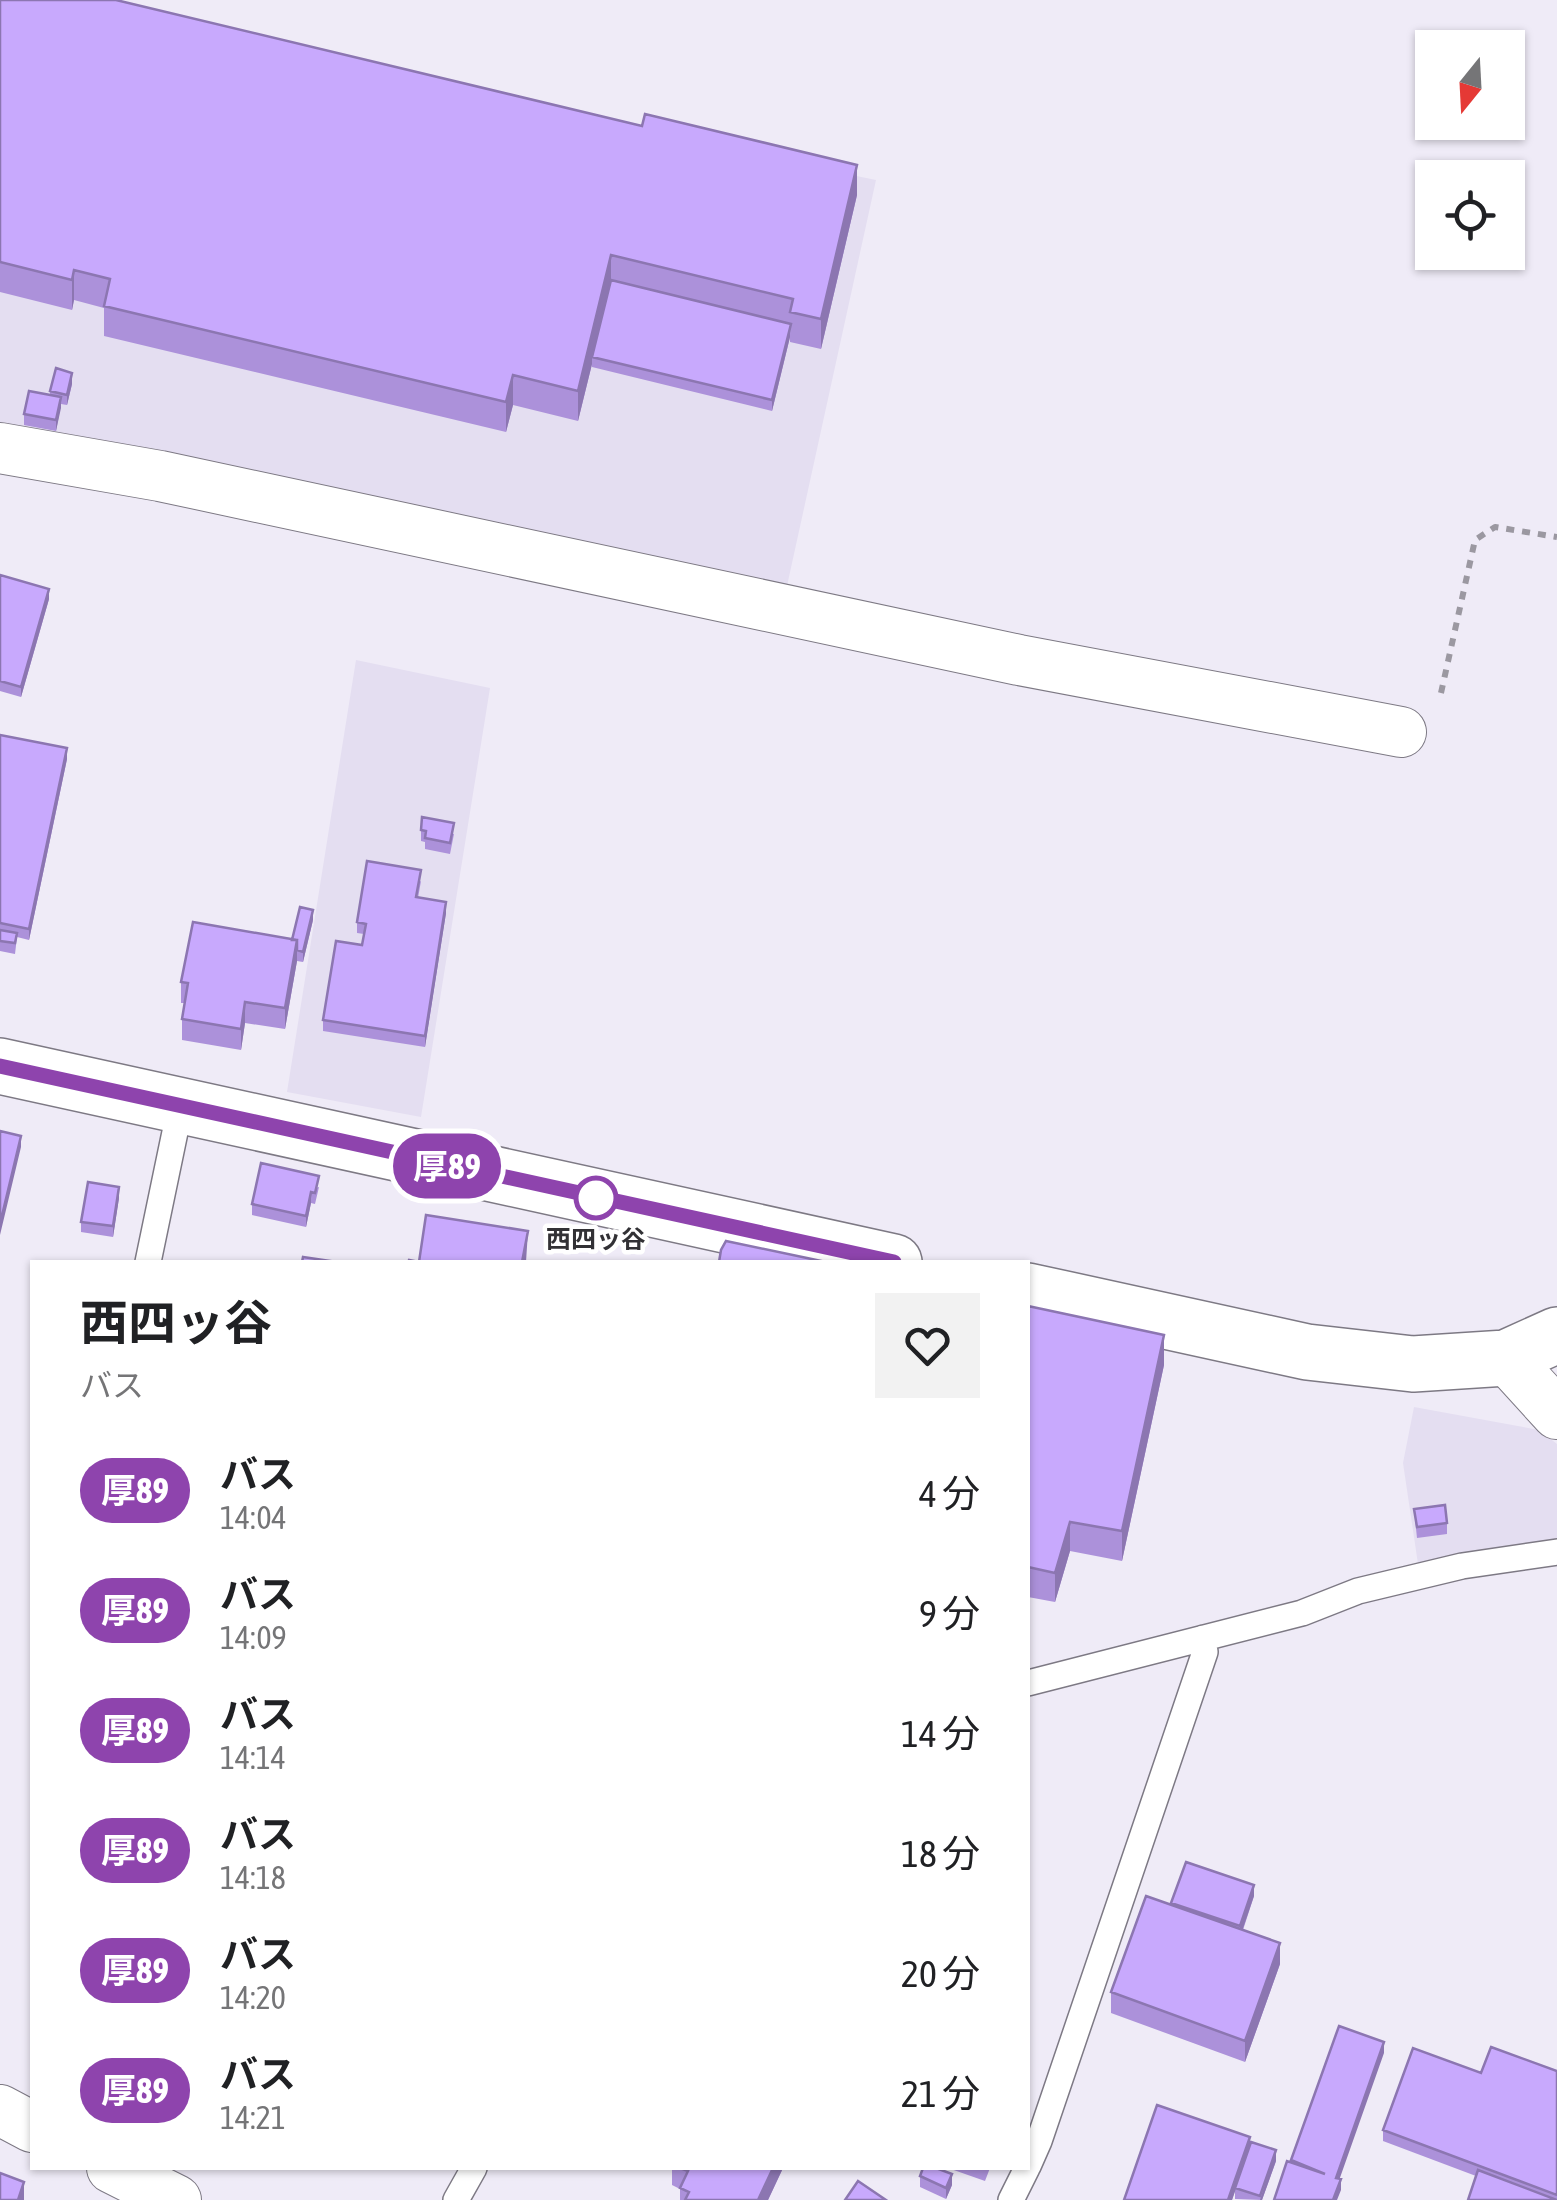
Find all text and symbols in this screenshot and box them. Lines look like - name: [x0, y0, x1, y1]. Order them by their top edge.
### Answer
- north arrow: [1415, 30, 1525, 140]
- map controls: [1415, 30, 1525, 270]
- button: locate: [1415, 160, 1525, 270]
- line badge: 厚89: [390, 1134, 504, 1198]
- text: 厚89: [413, 1146, 481, 1186]
- marker: 西四ッ谷: [575, 1177, 617, 1219]
- place label: 西四ッ谷: [546, 1225, 646, 1253]
- button: heart: [875, 1293, 980, 1398]
- text: 西四ッ谷: [80, 1295, 272, 1350]
- text: バス: [80, 1367, 144, 1404]
- text: バス: [220, 1453, 296, 1496]
- text: 厚89: [101, 1470, 169, 1510]
- text: 4 分: [919, 1472, 980, 1515]
- text: 14:04: [220, 1499, 287, 1536]
- text: バス: [220, 1573, 296, 1616]
- text: 厚89: [101, 1590, 169, 1630]
- text: 9 分: [919, 1592, 980, 1635]
- text: 14:09: [220, 1619, 287, 1656]
- text: バス: [220, 1693, 296, 1736]
- text: 厚89: [101, 1710, 169, 1750]
- text: 14 分: [901, 1712, 980, 1755]
- text: 14:14: [220, 1739, 286, 1776]
- text: バス: [220, 1813, 296, 1856]
- text: 厚89: [101, 1830, 169, 1870]
- text: 18 分: [901, 1832, 980, 1875]
- text: 14:18: [220, 1859, 286, 1896]
- text: バス: [220, 1933, 296, 1976]
- text: 厚89: [101, 1950, 169, 1990]
- text: 20 分: [901, 1952, 980, 1995]
- text: 14:20: [220, 1979, 286, 2016]
- text: バス: [220, 2053, 296, 2096]
- text: 厚89: [101, 2070, 169, 2110]
- text: 21 分: [901, 2072, 980, 2115]
- text: 14:21: [220, 2099, 286, 2136]

